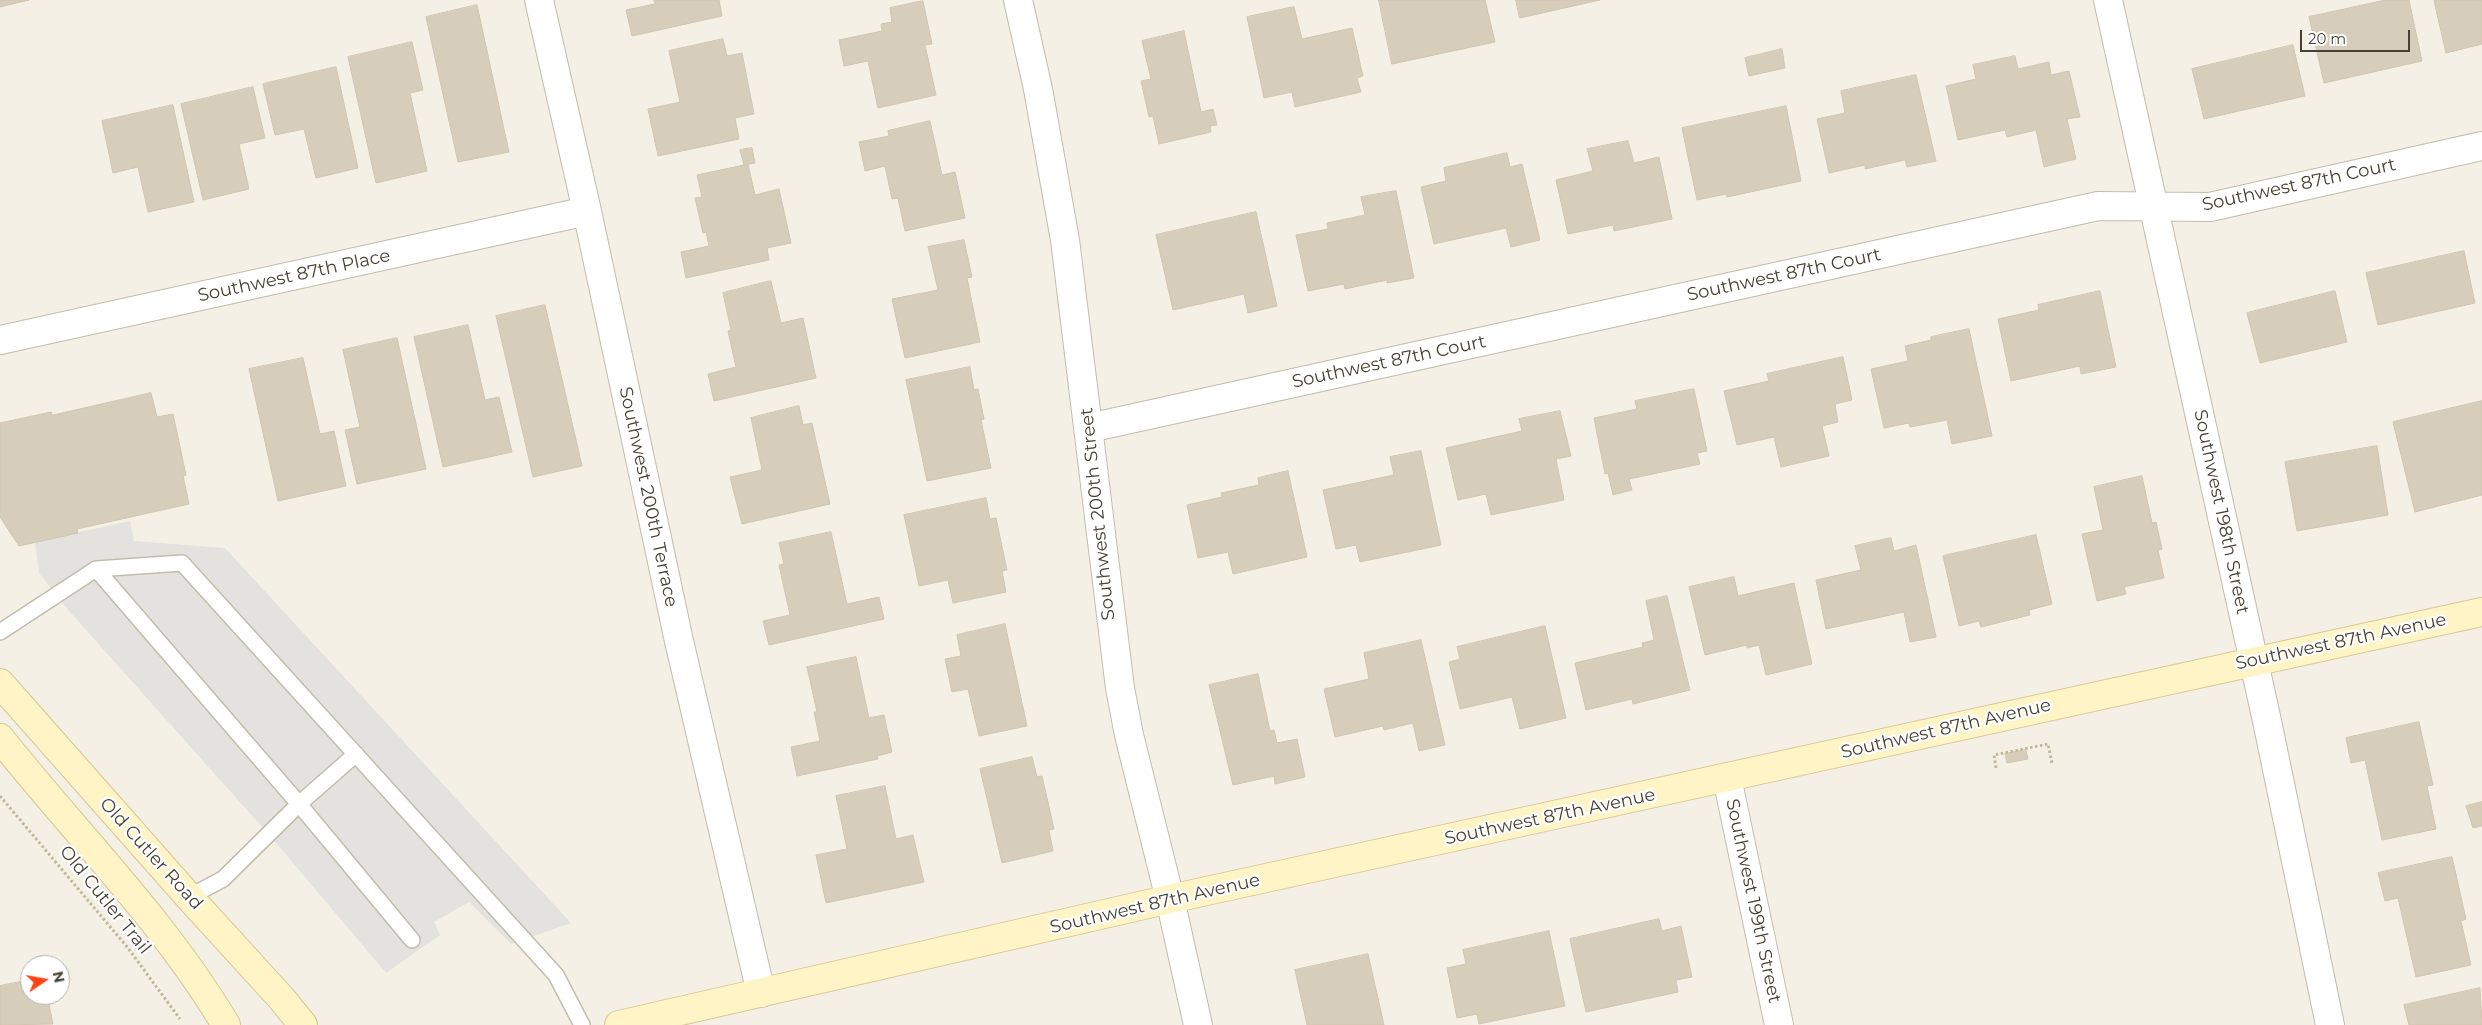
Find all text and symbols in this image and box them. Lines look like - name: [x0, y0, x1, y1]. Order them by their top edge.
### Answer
- scale bar: [2302, 20, 2412, 52]
- text: 20 m: [2308, 29, 2346, 48]
- street label: Southwest 87th Court: [2200, 154, 2398, 216]
- street label: Southwest 87th Court: [1685, 244, 1883, 306]
- street label: Southwest 87th Place: [196, 245, 392, 307]
- street label: Southwest 87th Court: [1290, 331, 1488, 393]
- street label: Southwest 200th Terrace: [614, 385, 682, 609]
- street label: Southwest 200th Street: [1076, 407, 1120, 621]
- street label: Southwest 198th Street: [2189, 408, 2253, 616]
- street label: Southwest 87th Avenue: [2234, 609, 2448, 675]
- street label: Southwest 87th Avenue: [1839, 694, 2053, 764]
- street label: Southwest 87th Avenue: [1443, 784, 1657, 850]
- street label: Old Cutler Road: [95, 793, 207, 915]
- street label: Southwest 199th Street: [1721, 797, 1785, 1005]
- street label: Old Cutler Trail: [55, 841, 155, 959]
- street label: Southwest 87th Avenue: [1048, 869, 1262, 939]
- north arrow: [20, 955, 70, 1005]
- text: N: [49, 970, 69, 984]

